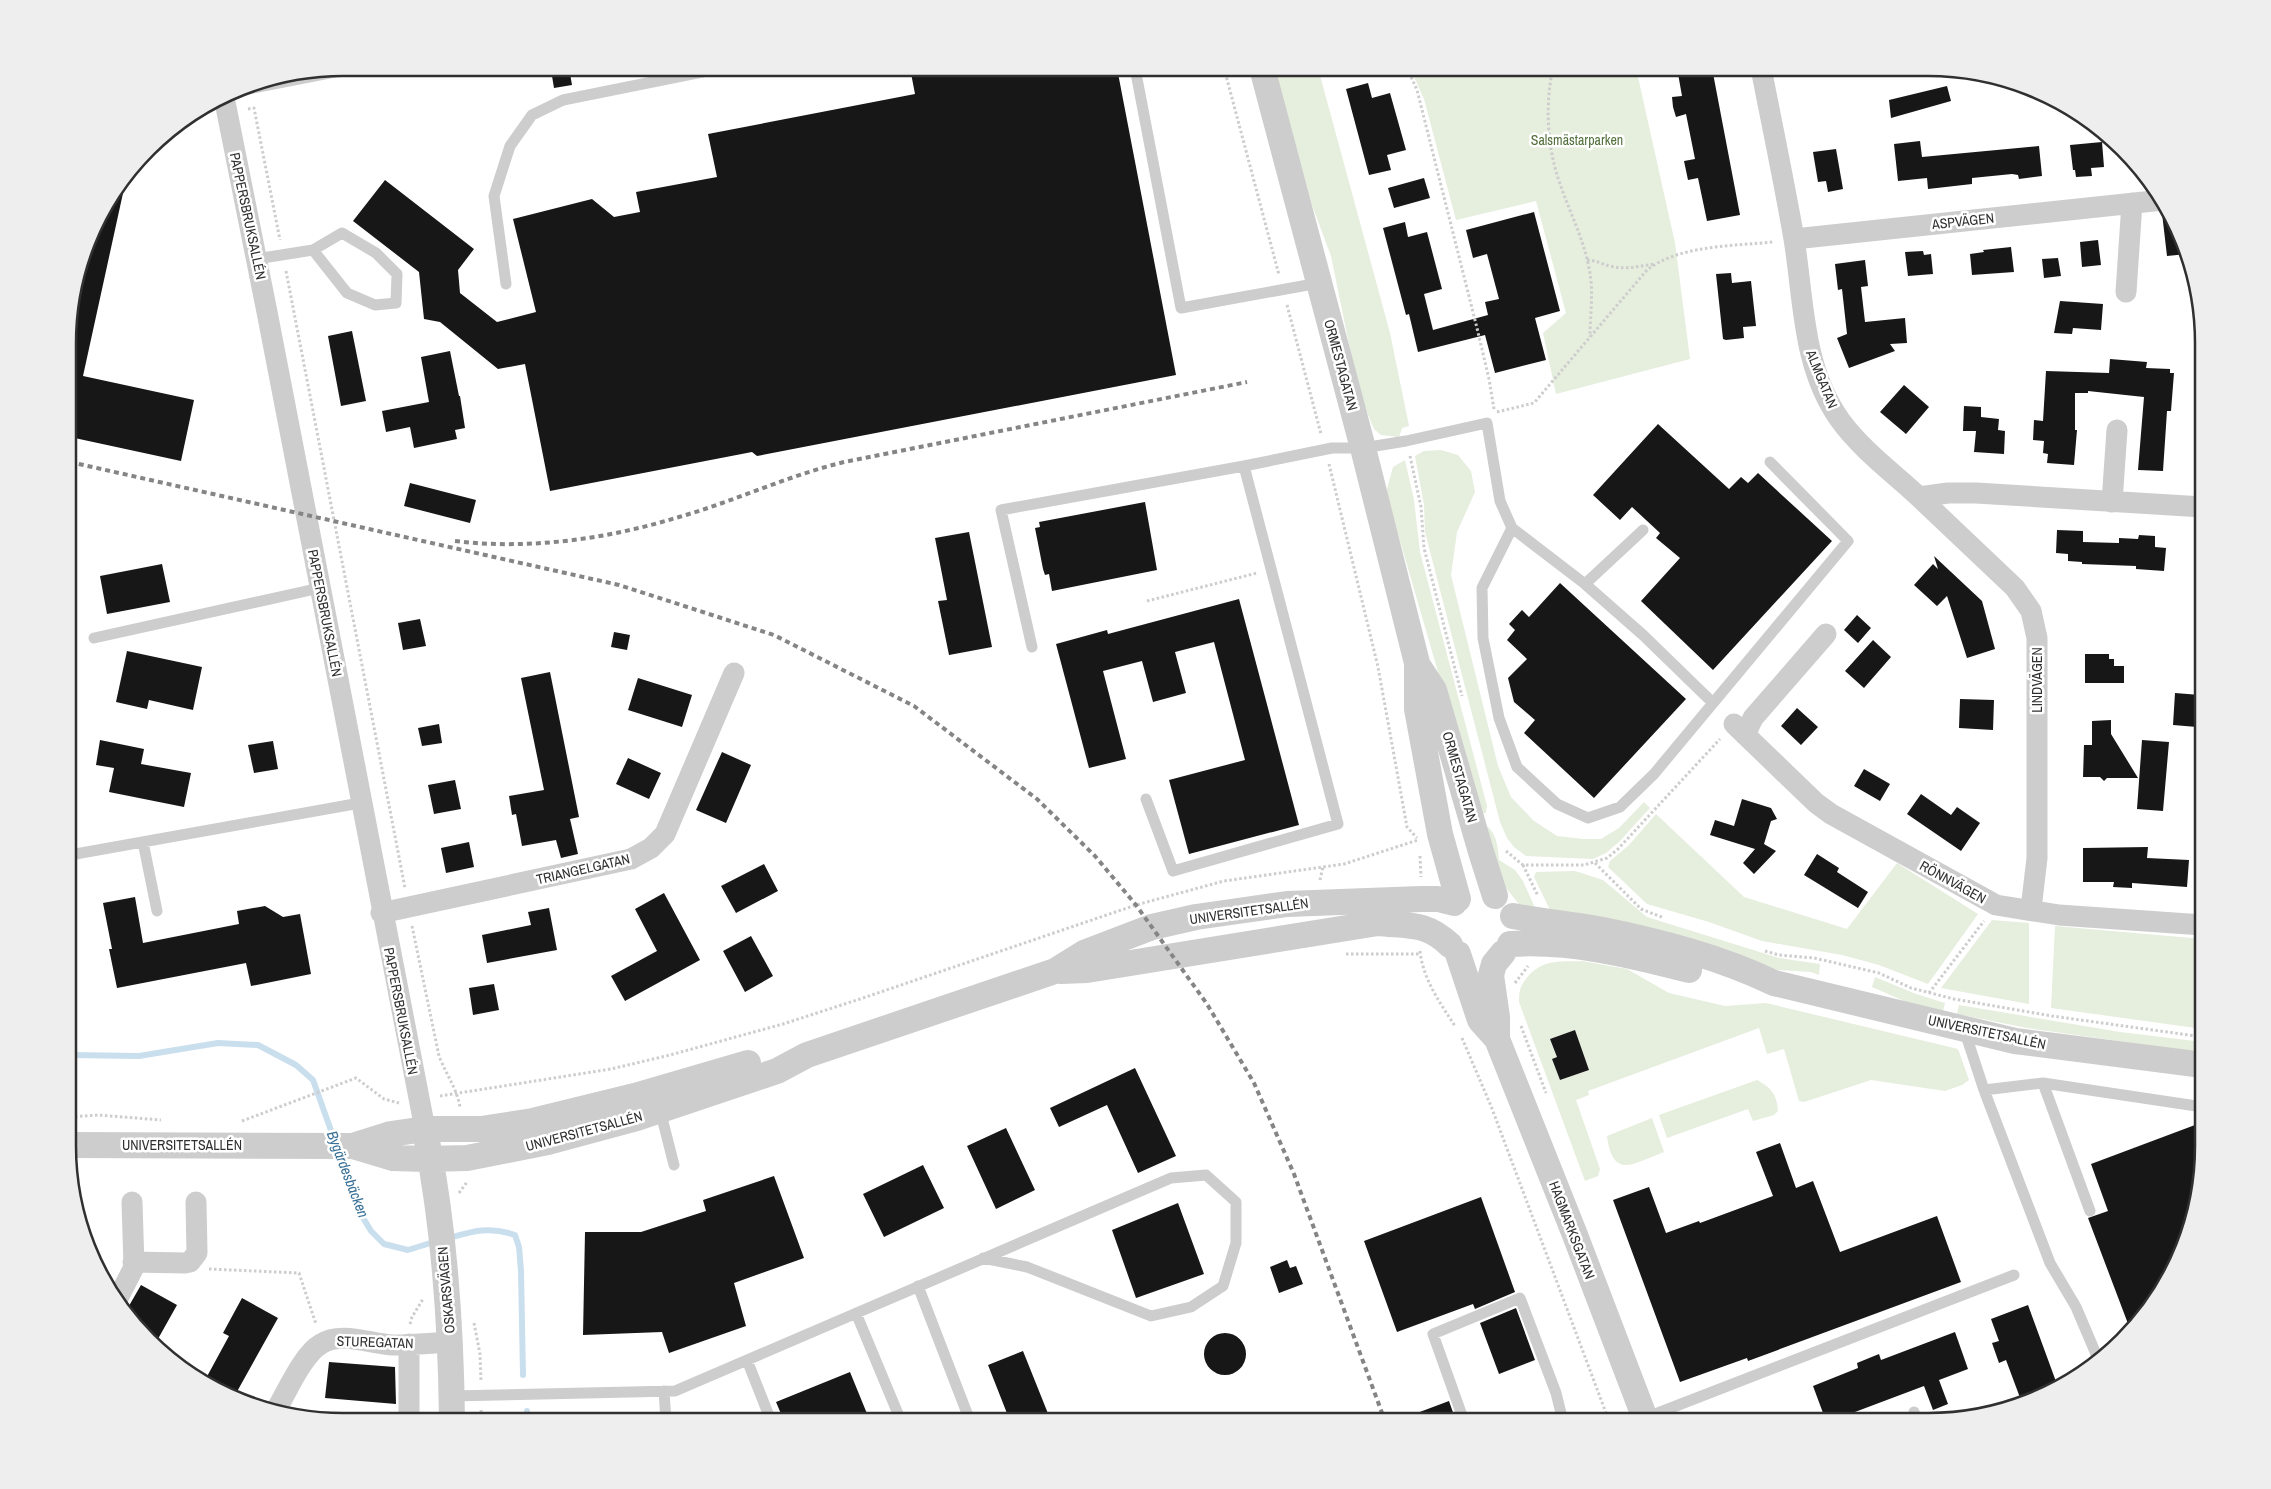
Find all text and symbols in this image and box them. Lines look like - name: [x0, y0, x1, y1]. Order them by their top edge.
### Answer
- park label: Salsmästarparken: [1531, 131, 1623, 149]
- street label: PAPPERSBRUKSALLÉN: [226, 151, 270, 281]
- street label: ASPVÄGEN: [1930, 209, 1995, 233]
- street label: ORMESTAGATAN: [1320, 317, 1362, 413]
- street label: ALMGATAN: [1802, 346, 1842, 411]
- street label: PAPPERSBRUKSALLÉN: [304, 548, 346, 678]
- street label: LINDVÄGEN: [2028, 647, 2046, 713]
- street label: ORMESTAGATAN: [1438, 729, 1482, 825]
- street label: TRIANGELGATAN: [535, 850, 631, 888]
- street label: RÖNNVÄGEN: [1917, 856, 1989, 908]
- street label: UNIVERSITETSALLÉN: [1188, 894, 1310, 928]
- street label: PAPPERSBRUKSALLÉN: [380, 946, 422, 1076]
- street label: UNIVERSITETSALLÉN: [1926, 1011, 2048, 1053]
- street label: UNIVERSITETSALLÉN: [524, 1107, 644, 1155]
- water label: Bygärdesbäcken: [322, 1127, 374, 1221]
- street label: UNIVERSITETSALLÉN: [122, 1136, 242, 1154]
- street label: HAGMARKSGATAN: [1545, 1178, 1599, 1282]
- street label: OSKARSVÄGEN: [433, 1246, 459, 1334]
- street label: STUREGATAN: [336, 1332, 414, 1352]

